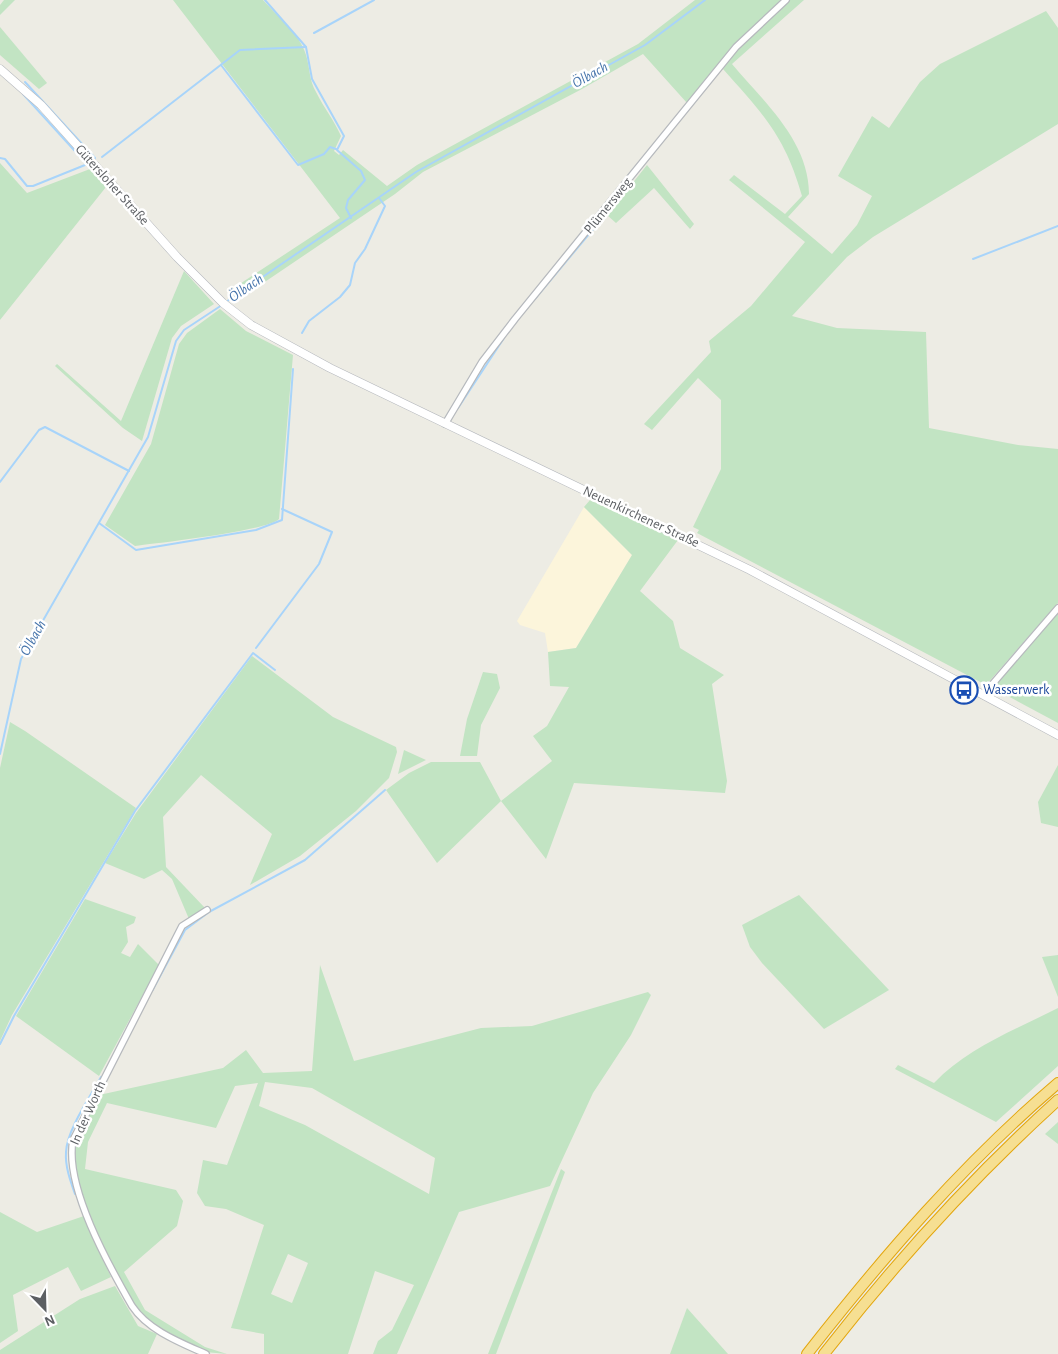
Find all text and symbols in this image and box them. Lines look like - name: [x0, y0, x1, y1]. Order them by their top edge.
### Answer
- water label: Ölbach: [569, 58, 610, 91]
- street label: Gütersloher Straße: [72, 142, 152, 228]
- street label: Plümersweg: [581, 175, 635, 237]
- water label: Ölbach: [225, 270, 266, 305]
- street label: Neuenkirchener Straße: [581, 484, 701, 550]
- water label: Ölbach: [16, 617, 49, 658]
- bus stop icon: Wasserwerk: [949, 675, 979, 705]
- place label: Wasserwerk: [983, 683, 1050, 697]
- street label: In der Worth: [68, 1079, 108, 1147]
- north arrow: [20, 1284, 70, 1334]
- text: N: [42, 1312, 57, 1328]

